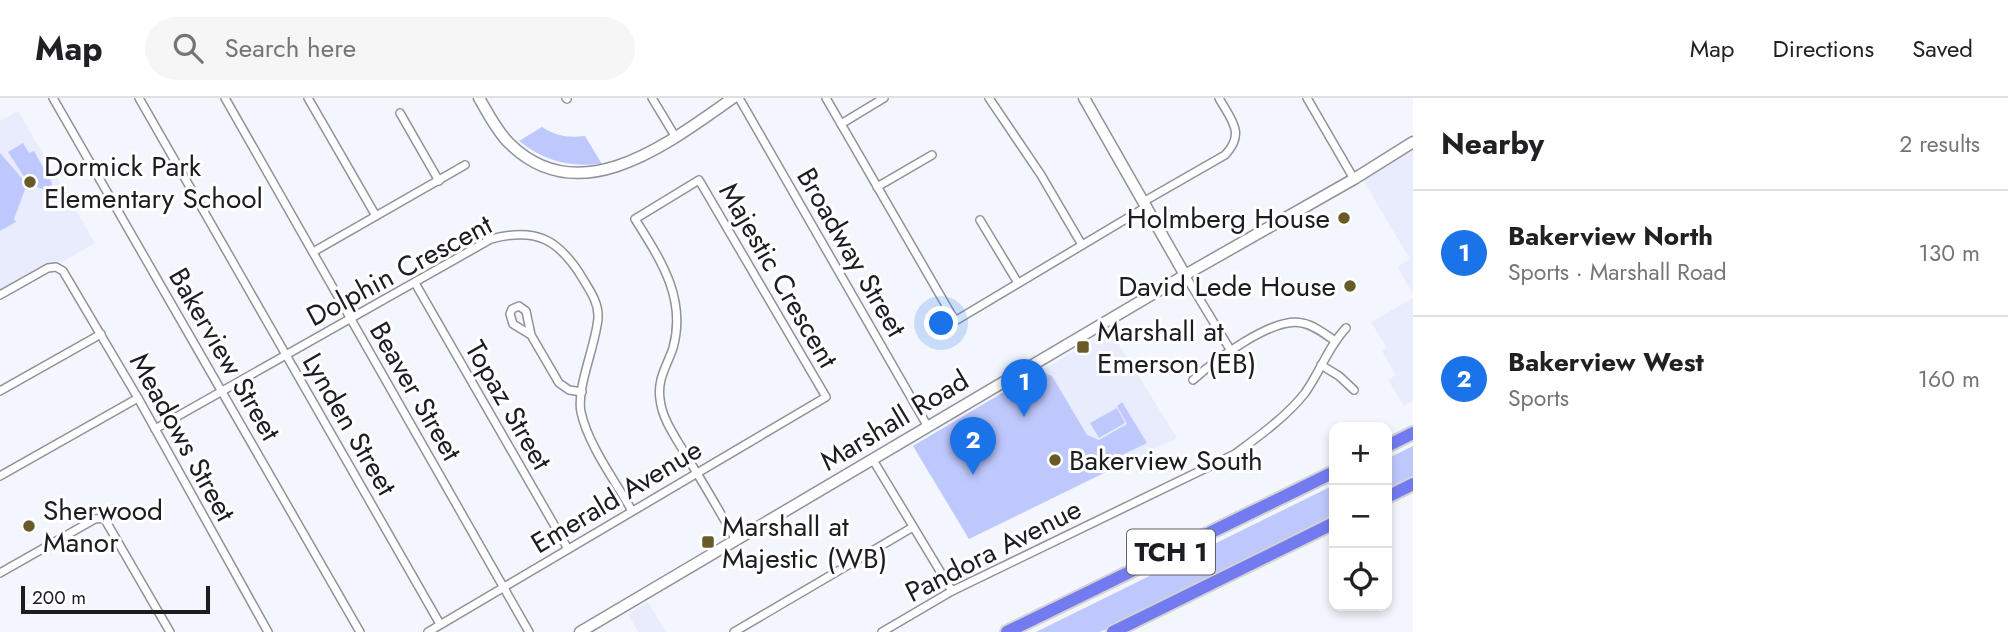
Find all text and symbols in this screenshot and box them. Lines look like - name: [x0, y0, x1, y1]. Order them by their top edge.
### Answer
- search box: [145, 17, 635, 80]
- text: Map: [35, 25, 103, 72]
- icon: search: [169, 29, 207, 67]
- text: Search here: [225, 29, 356, 67]
- text: Map: [1690, 31, 1735, 66]
- text: Directions: [1773, 31, 1874, 66]
- text: Saved: [1912, 31, 1973, 66]
- text: Nearby: [1441, 122, 1544, 165]
- text: 2 results: [1899, 127, 1980, 161]
- place label: Dormick Park Elementary School: [44, 146, 263, 219]
- street label: Broadway Street: [786, 160, 917, 345]
- marker: Dormick Park Elementary School: [22, 174, 38, 190]
- street label: Majestic Crescent: [709, 175, 848, 376]
- place label: Holmberg House: [1127, 198, 1330, 239]
- street label: Dolphin Crescent: [299, 204, 500, 337]
- marker: Holmberg House: [1336, 210, 1352, 226]
- text: Bakerview North: [1508, 217, 1713, 255]
- text: 1: [1458, 236, 1470, 270]
- text: 130 m: [1918, 236, 1980, 270]
- text: Sports · Marshall Road: [1508, 255, 1727, 289]
- street label: Bakerview Street: [158, 260, 291, 449]
- place label: David Lede House: [1118, 266, 1336, 307]
- marker: David Lede House: [1342, 278, 1358, 294]
- your location: [924, 306, 958, 340]
- place label: Marshall at Emerson (EB): [1097, 311, 1256, 384]
- street label: Beaver Street: [359, 314, 472, 469]
- street label: Topaz Street: [455, 333, 562, 478]
- marker: Marshall at Emerson (EB): [1075, 339, 1091, 355]
- text: Bakerview West: [1508, 343, 1704, 381]
- street label: Lynden Street: [292, 345, 407, 503]
- street label: Meadows Street: [119, 346, 246, 529]
- pin: 1: [1001, 359, 1047, 417]
- street label: Marshall Road: [812, 360, 976, 481]
- text: 2: [1456, 362, 1472, 396]
- text: 160 m: [1918, 362, 1980, 396]
- text: Sports: [1508, 381, 1569, 415]
- pin: 2: [950, 417, 996, 475]
- map controls: [1329, 422, 1392, 611]
- button: +: [1329, 422, 1392, 485]
- street label: Emerald Avenue: [523, 429, 709, 564]
- place label: Bakerview South: [1069, 440, 1263, 481]
- marker: Bakerview South: [1047, 452, 1063, 468]
- button: −: [1329, 485, 1392, 548]
- street label: Pandora Avenue: [898, 488, 1088, 612]
- place label: Sherwood Manor: [43, 490, 163, 563]
- place label: Marshall at Majestic (WB): [722, 506, 887, 579]
- marker: Sherwood Manor: [21, 518, 37, 534]
- road number: TCH 1: [1127, 530, 1215, 574]
- marker: Marshall at Majestic (WB): [700, 534, 716, 550]
- button: locate: [1329, 548, 1392, 611]
- scale bar: [21, 583, 210, 615]
- text: 200 m: [32, 584, 86, 611]

